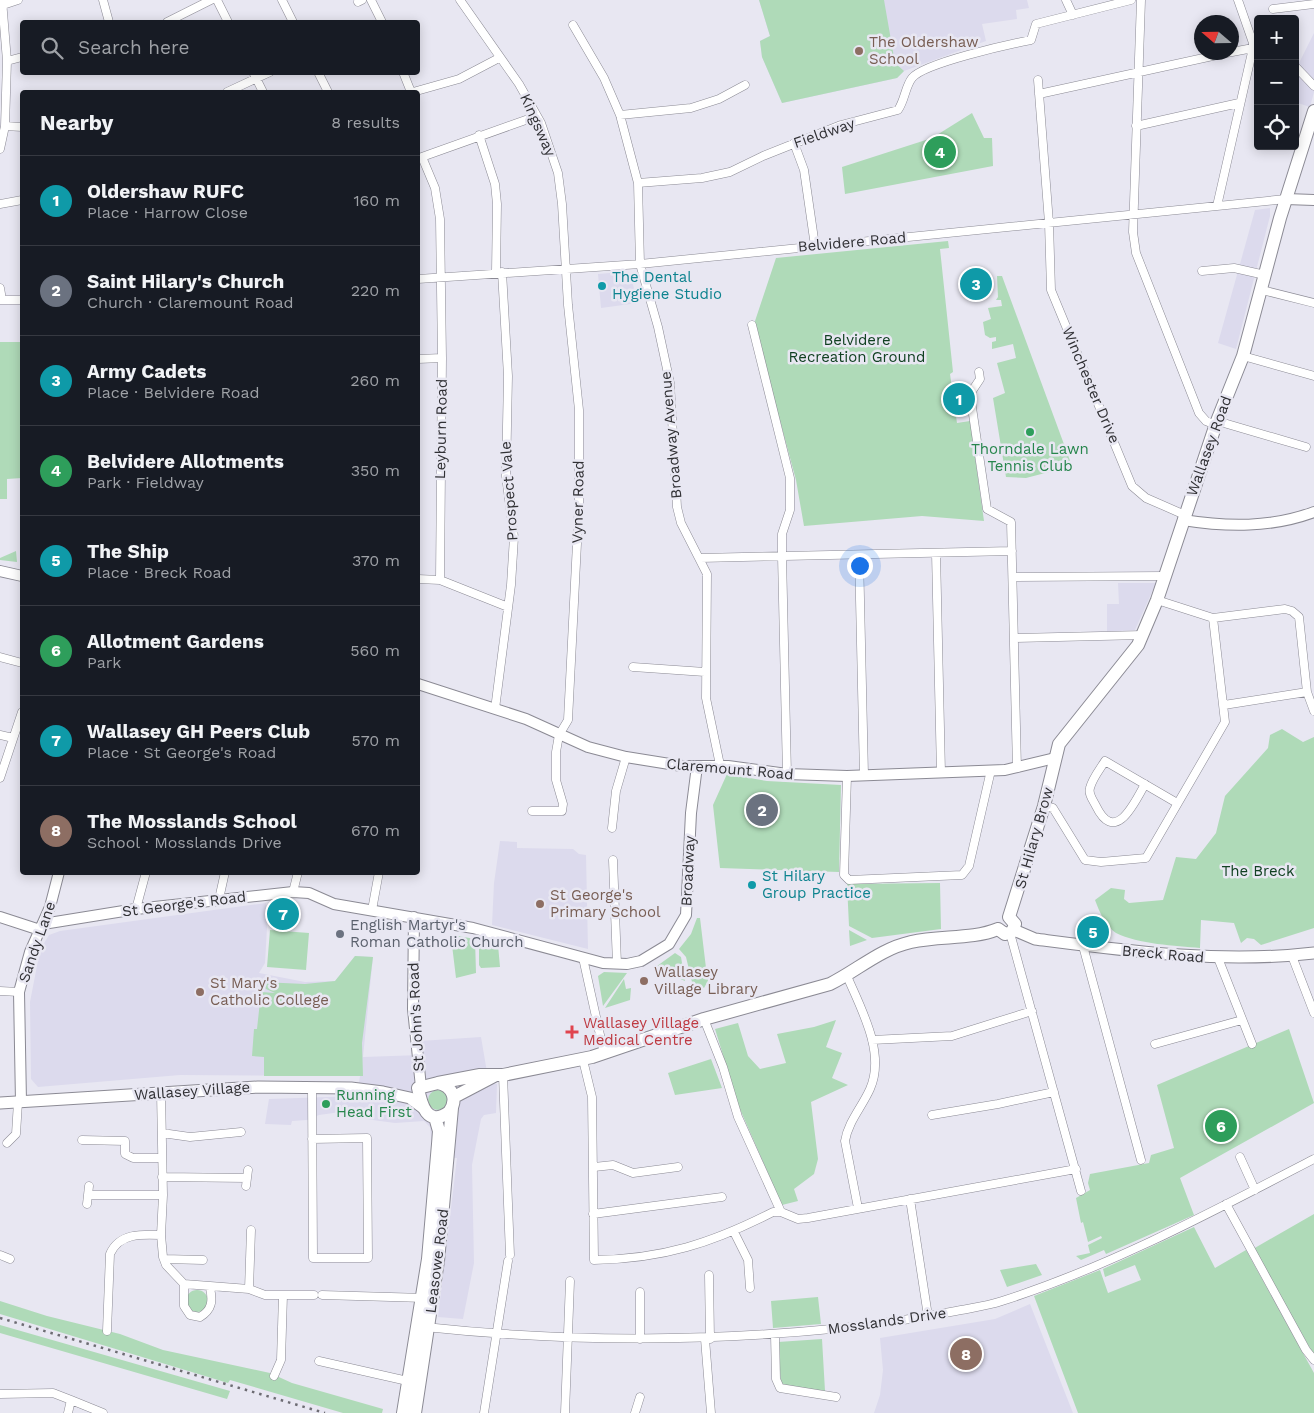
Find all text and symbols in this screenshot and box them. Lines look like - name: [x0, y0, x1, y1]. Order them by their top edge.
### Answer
- north arrow: [1194, 15, 1239, 60]
- map controls: [1254, 15, 1299, 150]
- button: +: [1254, 15, 1299, 60]
- search box: [20, 20, 420, 75]
- place label: The Oldershaw School: [869, 33, 979, 68]
- icon: search: [38, 34, 66, 62]
- text: Search here: [78, 36, 189, 59]
- marker: The Oldershaw School: [853, 45, 865, 57]
- button: −: [1254, 60, 1299, 105]
- street label: Kingsway: [516, 91, 560, 159]
- button: locate: [1254, 105, 1299, 150]
- text: Nearby: [40, 110, 113, 135]
- text: 8 results: [331, 113, 400, 132]
- street label: Fieldway: [791, 114, 857, 152]
- pin: 4: [924, 133, 956, 171]
- text: Oldershaw RUFC: [87, 180, 244, 203]
- text: 1: [53, 191, 59, 210]
- text: 160 m: [353, 191, 400, 210]
- text: Place · Harrow Close: [87, 203, 248, 222]
- street label: Belvidere Road: [797, 228, 907, 256]
- pin: 3: [960, 265, 992, 303]
- place label: The Dental Hygiene Studio: [612, 268, 722, 303]
- text: Saint Hilary's Church: [87, 270, 284, 293]
- marker: The Dental Hygiene Studio: [596, 280, 608, 292]
- text: 2: [51, 281, 61, 300]
- text: 220 m: [351, 281, 400, 300]
- text: Church · Claremount Road: [87, 293, 294, 312]
- street label: Winchester Drive: [1058, 324, 1124, 446]
- park label: Belvidere Recreation Ground: [789, 331, 925, 366]
- text: Army Cadets: [87, 360, 206, 383]
- street label: Broadway Avenue: [656, 370, 686, 500]
- text: 3: [51, 371, 61, 390]
- text: 260 m: [350, 371, 400, 390]
- street label: Leyburn Road: [431, 379, 451, 479]
- pin: 1: [943, 380, 975, 418]
- text: Place · Belvidere Road: [87, 383, 260, 402]
- street label: Wallasey Road: [1183, 393, 1235, 499]
- marker: Thorndale Lawn Tennis Club: [1024, 426, 1036, 438]
- place label: Thorndale Lawn Tennis Club: [971, 440, 1089, 475]
- street label: Prospect Vale: [497, 441, 521, 541]
- text: Belvidere Allotments: [87, 450, 284, 473]
- street label: Vyner Road: [568, 460, 588, 544]
- text: 4: [51, 461, 61, 480]
- text: 350 m: [351, 461, 400, 480]
- text: Park · Fieldway: [87, 473, 204, 492]
- text: The Ship: [87, 540, 169, 563]
- text: 5: [51, 551, 61, 570]
- text: 370 m: [352, 551, 400, 570]
- your location: [847, 553, 873, 579]
- text: Place · Breck Road: [87, 563, 232, 582]
- text: Allotment Gardens: [87, 630, 264, 653]
- text: 6: [51, 641, 61, 660]
- text: 560 m: [350, 641, 400, 660]
- text: Park: [87, 653, 121, 672]
- text: Wallasey GH Peers Club: [87, 720, 310, 743]
- text: 7: [51, 731, 61, 750]
- text: 570 m: [351, 731, 400, 750]
- text: Place · St George's Road: [87, 743, 276, 762]
- street label: Claremount Road: [666, 754, 794, 784]
- street label: St Hilary Brow: [1011, 785, 1057, 891]
- pin: 2: [746, 791, 778, 829]
- text: The Mosslands School: [87, 810, 297, 833]
- text: 8: [51, 821, 61, 840]
- text: 670 m: [351, 821, 400, 840]
- text: School · Mosslands Drive: [87, 833, 282, 852]
- street label: Broadway: [677, 835, 699, 907]
- park label: The Breck: [1221, 862, 1295, 880]
- place label: St Hilary Group Practice: [762, 867, 871, 902]
- marker: St Hilary Group Practice: [746, 879, 758, 891]
- place label: St George's Primary School: [550, 886, 661, 921]
- street label: St George's Road: [121, 887, 247, 921]
- pin: 7: [267, 895, 299, 933]
- marker: St George's Primary School: [534, 898, 546, 910]
- street label: Sandy Lane: [15, 899, 59, 985]
- pin: 5: [1077, 913, 1109, 951]
- place label: English Martyr's Roman Catholic Church: [350, 916, 523, 951]
- marker: English Martyr's Roman Catholic Church: [334, 928, 346, 940]
- street label: Breck Road: [1121, 941, 1205, 967]
- street label: St John's Road: [404, 962, 428, 1072]
- place label: Wallasey Village Library: [654, 963, 758, 998]
- place label: St Mary's Catholic College: [210, 974, 329, 1009]
- marker: Wallasey Village Library: [638, 975, 650, 987]
- marker: St Mary's Catholic College: [194, 986, 206, 998]
- place label: Wallasey Village Medical Centre: [583, 1014, 699, 1049]
- marker: Wallasey Village Medical Centre: [565, 1025, 579, 1039]
- street label: Wallasey Village: [133, 1078, 251, 1104]
- place label: Running Head First: [336, 1086, 412, 1121]
- marker: Running Head First: [320, 1098, 332, 1110]
- pin: 6: [1205, 1107, 1237, 1145]
- street label: Leasowe Road: [422, 1208, 452, 1314]
- street label: Mosslands Drive: [827, 1304, 947, 1338]
- pin: 8: [950, 1335, 982, 1373]

